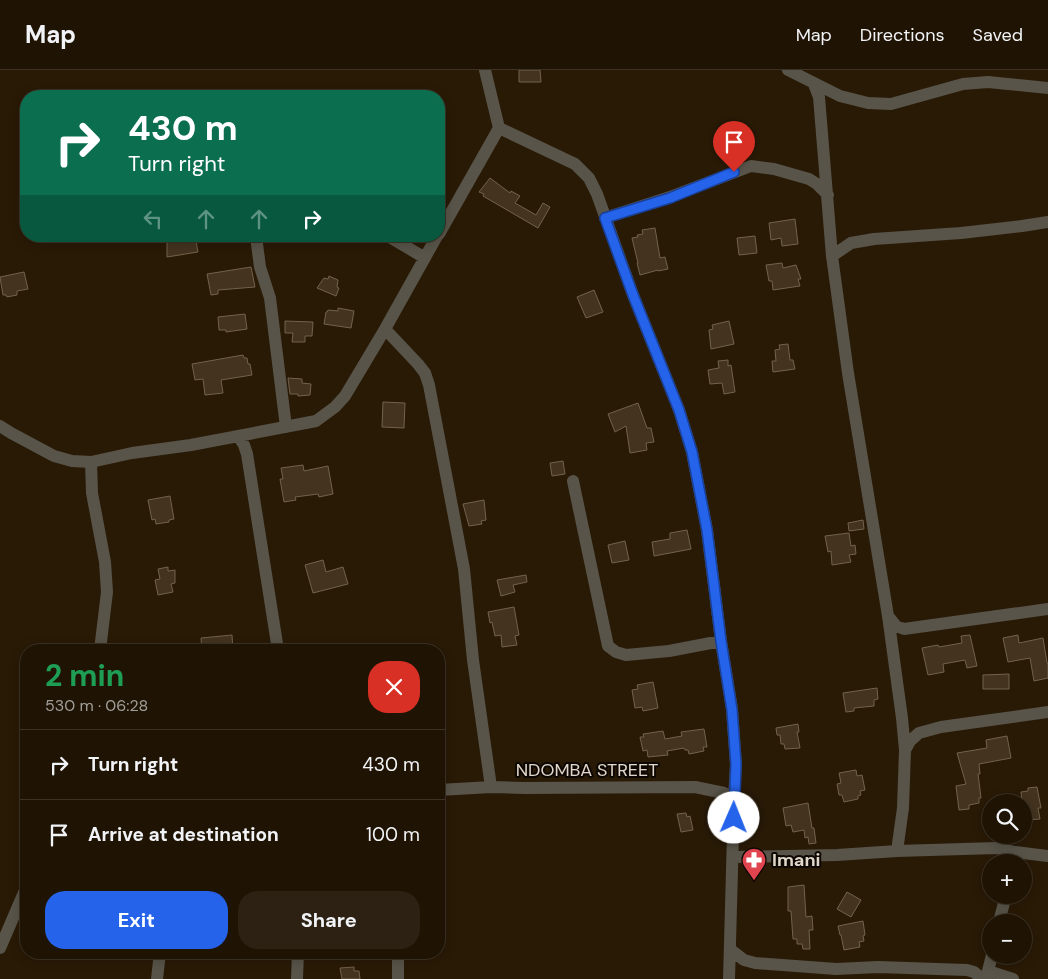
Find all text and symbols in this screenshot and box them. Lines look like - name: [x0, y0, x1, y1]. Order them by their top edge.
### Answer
- text: Map: [25, 19, 76, 50]
- text: Map: [796, 23, 832, 47]
- text: Directions: [860, 23, 945, 47]
- text: Saved: [973, 23, 1023, 47]
- text: 430 m: [128, 105, 238, 151]
- icon: right: [45, 110, 110, 175]
- pin: [713, 121, 755, 172]
- icon: arrive: [720, 128, 748, 156]
- text: Turn right: [128, 149, 225, 178]
- icon: left: [139, 205, 167, 233]
- icon: ahead: [192, 205, 220, 233]
- icon: ahead: [245, 205, 273, 233]
- icon: right: [298, 205, 326, 233]
- text: 2 min: [45, 656, 124, 695]
- button: close: [368, 661, 420, 713]
- text: 530 m · 06:28: [45, 695, 148, 716]
- icon: right: [45, 751, 73, 779]
- text: Turn right: [88, 752, 178, 777]
- text: 430 m: [362, 752, 420, 777]
- street label: NDOMBA STREET: [516, 758, 658, 782]
- position arrow: [707, 791, 759, 843]
- map controls: [982, 794, 1032, 964]
- button: search: [982, 794, 1032, 844]
- icon: arrive: [45, 821, 73, 849]
- text: Arrive at destination: [88, 822, 279, 847]
- text: 100 m: [366, 822, 420, 847]
- pharmacy icon: Imani: [741, 847, 767, 881]
- place label: Imani: [772, 848, 820, 872]
- button: +: [982, 854, 1032, 904]
- button: Exit: [45, 891, 228, 949]
- button: Share: [238, 891, 420, 949]
- button: −: [982, 914, 1032, 964]

